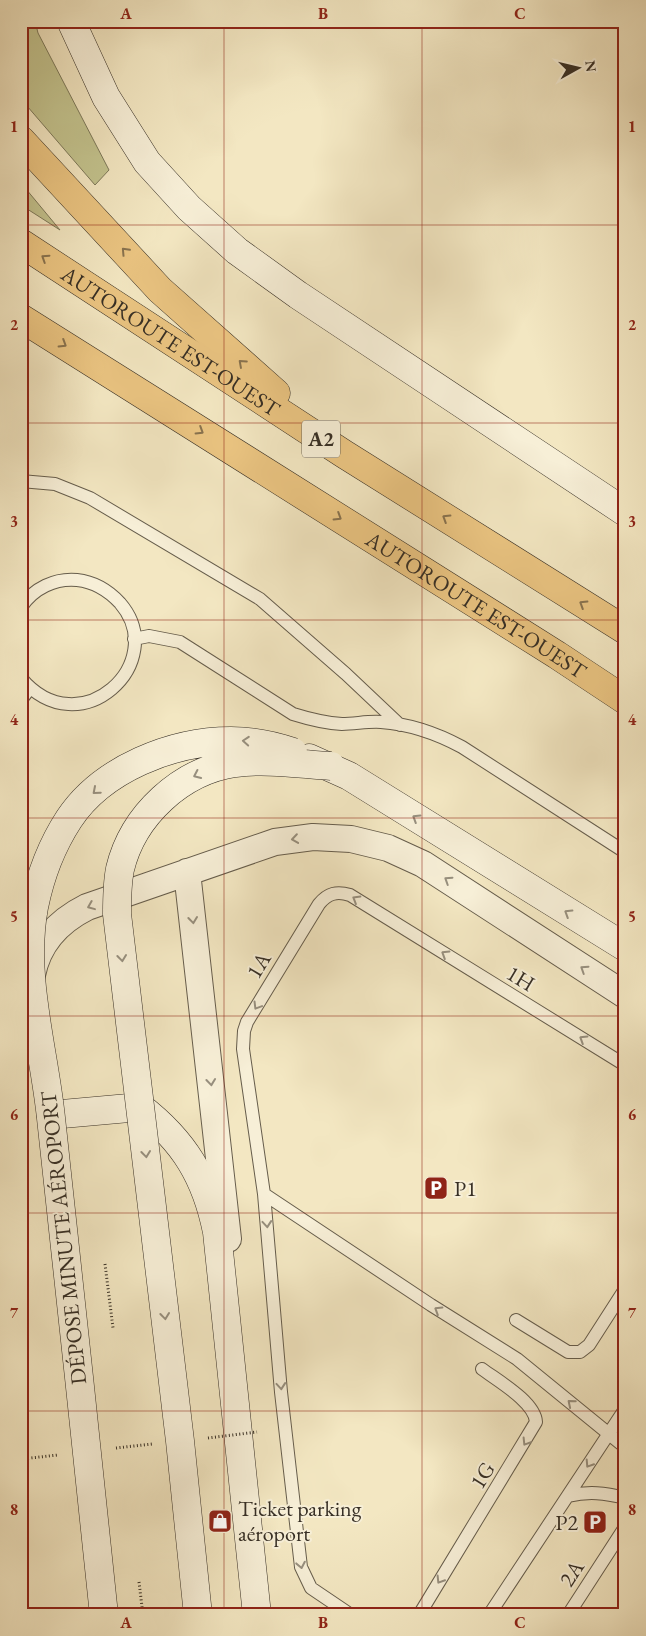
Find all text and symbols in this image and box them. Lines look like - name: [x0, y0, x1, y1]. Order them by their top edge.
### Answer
- text: A: [119, 3, 132, 24]
- text: B: [318, 3, 328, 24]
- text: C: [514, 3, 526, 24]
- north arrow: [554, 42, 604, 92]
- text: N: [581, 59, 601, 74]
- text: 1: [10, 116, 18, 137]
- text: 1: [628, 116, 636, 137]
- one-way arrow: [122, 248, 131, 257]
- one-way arrow: [41, 255, 50, 265]
- street label: AUTOROUTE EST-OUEST: [55, 259, 286, 423]
- text: 2: [10, 314, 19, 335]
- text: 2: [628, 314, 637, 335]
- one-way arrow: [57, 338, 66, 347]
- one-way arrow: [239, 360, 248, 369]
- road number: A2: [302, 420, 340, 458]
- one-way arrow: [195, 424, 204, 434]
- text: 3: [10, 511, 18, 532]
- one-way arrow: [332, 511, 341, 521]
- text: 3: [628, 511, 636, 532]
- one-way arrow: [442, 514, 451, 524]
- street label: AUTOROUTE EST-OUEST: [359, 524, 592, 686]
- one-way arrow: [580, 601, 589, 610]
- text: 4: [10, 709, 19, 730]
- text: 4: [628, 709, 637, 730]
- one-way arrow: [241, 736, 249, 747]
- one-way arrow: [193, 769, 202, 780]
- one-way arrow: [92, 785, 101, 794]
- one-way arrow: [412, 814, 421, 824]
- one-way arrow: [290, 833, 298, 844]
- one-way arrow: [444, 877, 453, 886]
- one-way arrow: [353, 895, 362, 905]
- one-way arrow: [87, 900, 96, 910]
- text: 5: [10, 906, 18, 927]
- text: 5: [628, 906, 636, 927]
- one-way arrow: [565, 909, 574, 919]
- one-way arrow: [187, 917, 198, 925]
- street label: 1A: [239, 946, 278, 984]
- one-way arrow: [441, 951, 450, 961]
- one-way arrow: [116, 955, 127, 963]
- street label: 1H: [501, 959, 540, 998]
- one-way arrow: [580, 965, 589, 975]
- one-way arrow: [253, 1001, 263, 1010]
- one-way arrow: [580, 1036, 589, 1046]
- one-way arrow: [205, 1078, 216, 1086]
- street label: DÉPOSE MINUTE AÉROPORT: [34, 1090, 93, 1386]
- text: 6: [10, 1104, 19, 1125]
- text: 6: [628, 1104, 637, 1125]
- one-way arrow: [140, 1151, 151, 1159]
- place label: P1: [454, 1174, 477, 1203]
- parking icon: P1: [423, 1175, 449, 1201]
- one-way arrow: [261, 1221, 272, 1229]
- text: 7: [10, 1302, 19, 1323]
- text: 7: [628, 1302, 637, 1323]
- one-way arrow: [435, 1306, 444, 1316]
- one-way arrow: [159, 1312, 170, 1320]
- one-way arrow: [275, 1382, 286, 1390]
- one-way arrow: [568, 1401, 577, 1409]
- one-way arrow: [522, 1436, 532, 1445]
- street label: 1G: [463, 1456, 502, 1494]
- one-way arrow: [586, 1459, 595, 1468]
- place label: Ticket parking aéroport: [238, 1494, 362, 1548]
- text: 8: [10, 1499, 18, 1520]
- text: 8: [628, 1499, 636, 1520]
- shop icon: Ticket parking aéroport: [207, 1508, 233, 1534]
- place label: P2: [555, 1508, 578, 1537]
- parking icon: P2: [582, 1509, 608, 1535]
- street label: 2A: [552, 1554, 591, 1592]
- one-way arrow: [296, 1561, 306, 1569]
- one-way arrow: [437, 1575, 447, 1584]
- text: A: [119, 1612, 132, 1633]
- text: B: [318, 1612, 328, 1633]
- text: C: [514, 1612, 526, 1633]

